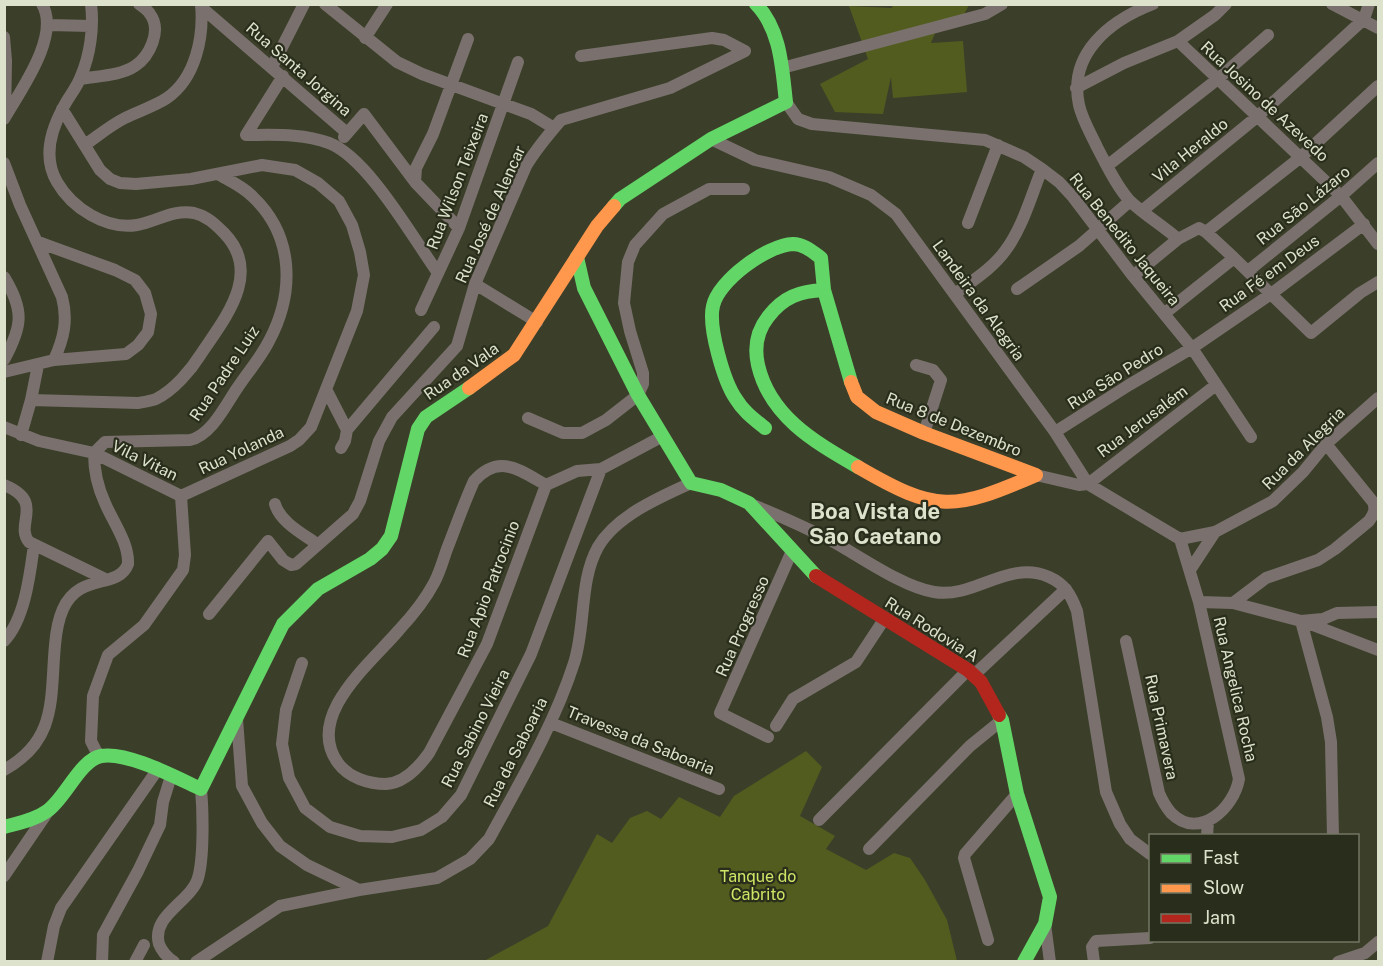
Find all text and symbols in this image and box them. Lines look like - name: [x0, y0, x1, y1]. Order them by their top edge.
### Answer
- street label: Rua Santa Jorgina: [242, 18, 355, 120]
- street label: Rua Josino de Azevedo: [1197, 37, 1333, 166]
- street label: Rua Wilson Teixeira: [423, 110, 492, 252]
- street label: Vila Heraldo: [1149, 114, 1232, 187]
- street label: Rua José de Alencar: [452, 142, 529, 286]
- street label: Rua São Lázaro: [1253, 162, 1354, 249]
- street label: Rua Benedito Jaqueira: [1065, 169, 1184, 309]
- street label: Rua Fé em Deus: [1216, 231, 1323, 316]
- street label: Landeira da Alegria: [928, 236, 1029, 364]
- street label: Rua Padre Luiz: [186, 322, 263, 424]
- street label: Rua da Vala: [420, 339, 502, 404]
- street label: Rua São Pedro: [1064, 339, 1167, 413]
- street label: Rua Jerusalém: [1094, 381, 1191, 461]
- street label: Rua 8 de Dezembro: [883, 389, 1024, 460]
- street label: Rua da Alegria: [1258, 403, 1348, 493]
- street label: Rua Yolanda: [196, 422, 287, 478]
- street label: Vila Vitan: [109, 436, 181, 485]
- district label: Boa Vista de São Caetano: [809, 498, 941, 549]
- street label: Rua Apio Patrocinio: [454, 518, 523, 660]
- street label: Rua Progresso: [712, 573, 773, 680]
- street label: Rua Rodovia A: [881, 593, 982, 666]
- street label: Rua Angelica Rocha: [1210, 615, 1261, 764]
- street label: Rua Sabino Vieira: [437, 666, 513, 791]
- street label: Rua Primavera: [1141, 673, 1182, 782]
- street label: Rua da Saboaria: [480, 694, 551, 810]
- street label: Travessa da Saboaria: [564, 702, 717, 779]
- legend: [1149, 834, 1359, 942]
- text: Fast: [1203, 847, 1239, 868]
- park label: Tanque do Cabrito: [720, 867, 796, 904]
- text: Slow: [1203, 877, 1244, 898]
- text: Jam: [1203, 907, 1236, 928]

